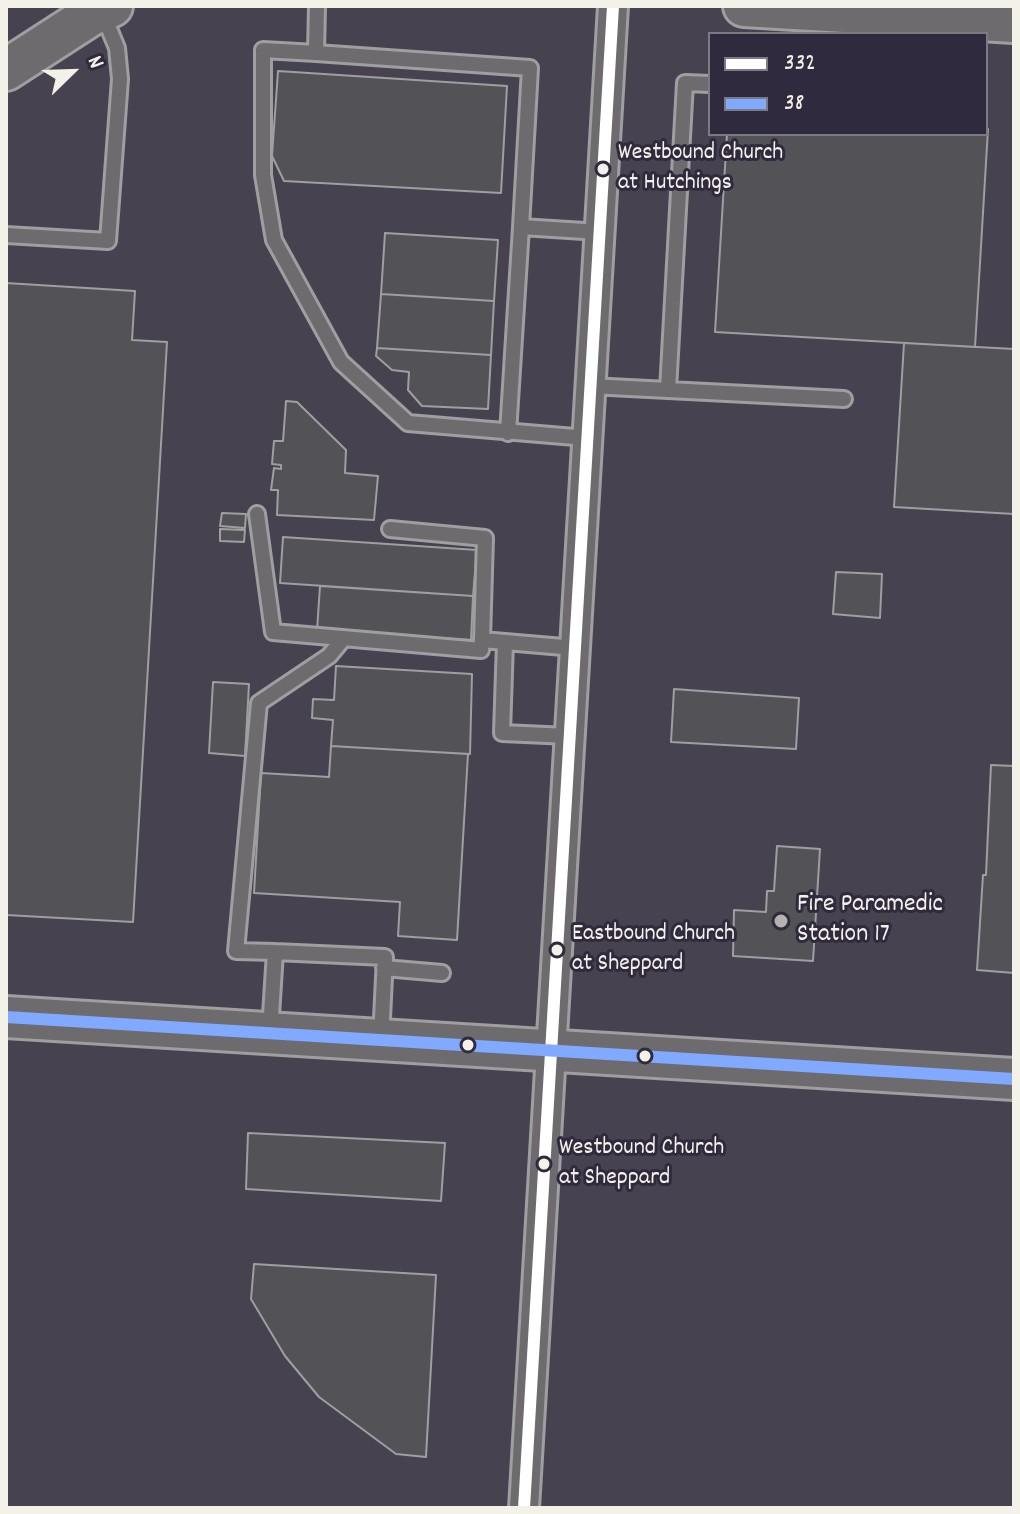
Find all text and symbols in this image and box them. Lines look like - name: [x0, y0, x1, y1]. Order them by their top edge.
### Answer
- north arrow: [32, 32, 112, 112]
- legend: [708, 32, 988, 136]
- text: 332: [784, 47, 816, 81]
- text: N: [78, 51, 111, 73]
- text: 38: [784, 87, 804, 121]
- place label: Westbound Church at Hutchings: [618, 141, 783, 197]
- marker: Westbound Church at Hutchings: [595, 161, 611, 177]
- place label: Fire Paramedic Station 17: [797, 890, 943, 952]
- marker: Fire Paramedic Station 17: [772, 912, 790, 930]
- place label: Eastbound Church at Sheppard: [572, 922, 735, 978]
- marker: Eastbound Church at Sheppard: [549, 942, 565, 958]
- unlabelled marker: [460, 1037, 476, 1053]
- unlabelled marker: [637, 1048, 653, 1064]
- place label: Westbound Church at Sheppard: [559, 1136, 724, 1192]
- marker: Westbound Church at Sheppard: [536, 1156, 552, 1172]

